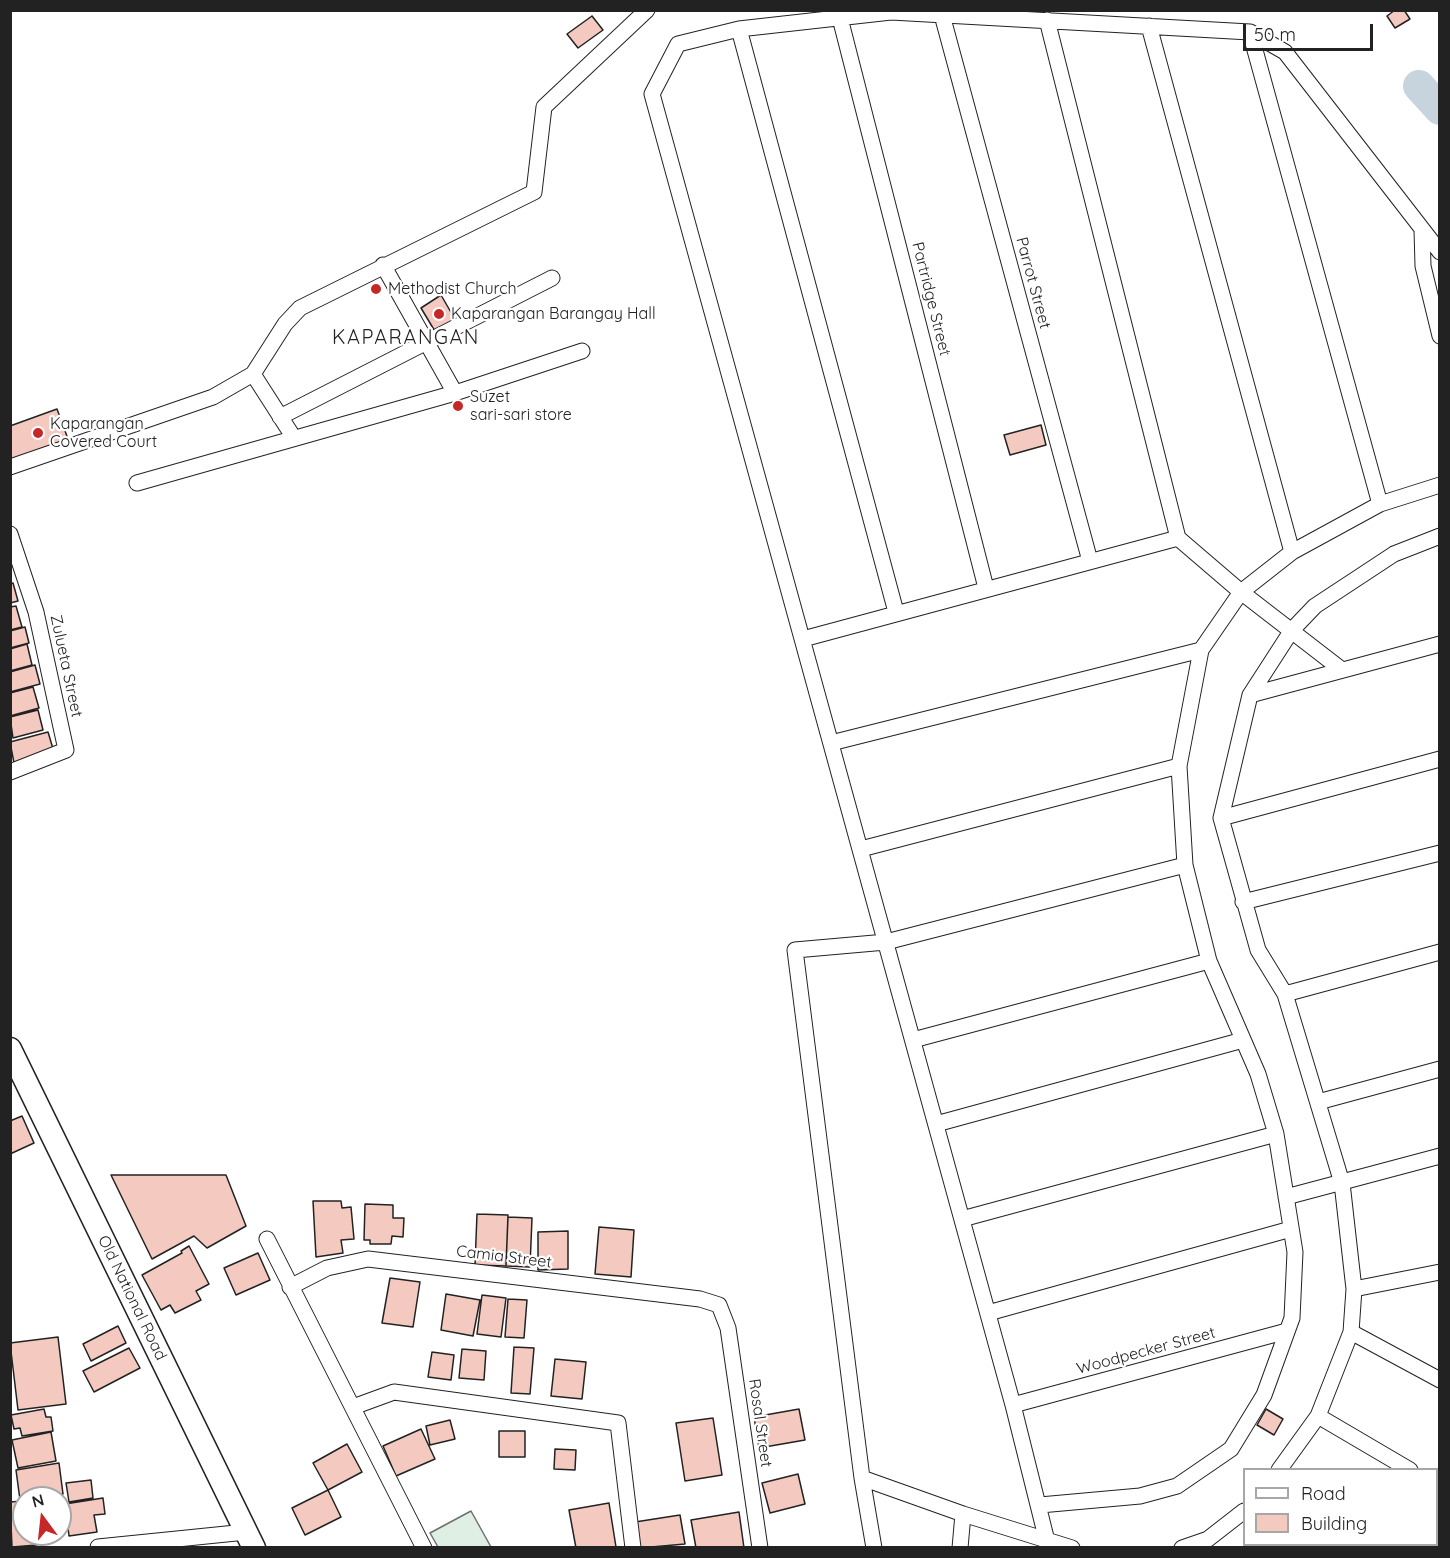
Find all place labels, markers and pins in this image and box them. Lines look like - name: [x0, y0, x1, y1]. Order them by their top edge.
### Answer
- place label: Methodist Church: [388, 279, 517, 299]
- marker: Methodist Church: [369, 282, 383, 296]
- place label: Kaparangan Barangay Hall: [451, 304, 656, 324]
- marker: Kaparangan Barangay Hall: [432, 307, 446, 321]
- place label: Suzet sari-sari store: [470, 387, 572, 425]
- marker: Suzet sari-sari store: [451, 399, 465, 413]
- place label: Kaparangan Covered Court: [50, 414, 157, 452]
- marker: Kaparangan Covered Court: [31, 426, 45, 440]

